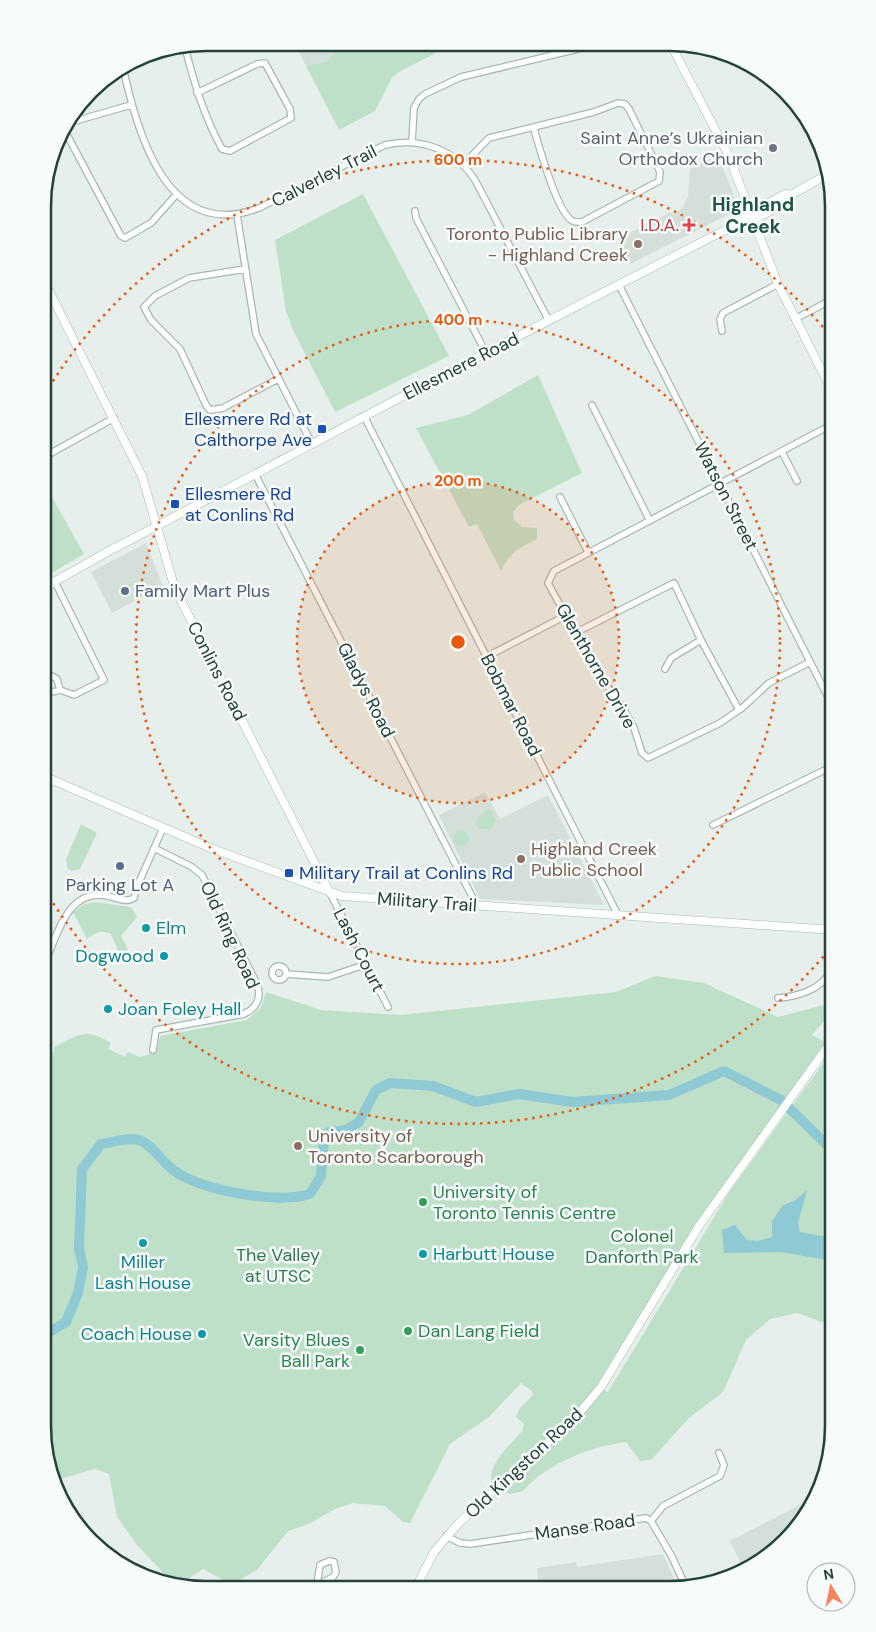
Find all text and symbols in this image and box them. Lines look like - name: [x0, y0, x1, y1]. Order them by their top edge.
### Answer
- place label: Saint Anne’s Ukrainian Orthodox Church: [580, 126, 763, 171]
- street label: Calverley Trail: [267, 139, 381, 213]
- marker: Saint Anne’s Ukrainian Orthodox Church: [767, 142, 779, 154]
- text: 600 m: [434, 150, 482, 170]
- district label: Highland Creek: [712, 192, 794, 239]
- place label: I.D.A.: [640, 213, 679, 237]
- marker: I.D.A.: [683, 219, 695, 231]
- place label: Toronto Public Library - Highland Creek: [446, 222, 628, 267]
- marker: Toronto Public Library - Highland Creek: [632, 238, 644, 250]
- text: 400 m: [434, 310, 482, 330]
- street label: Ellesmere Road: [399, 326, 523, 406]
- place label: Ellesmere Rd at Calthorpe Ave: [184, 407, 312, 452]
- marker: Ellesmere Rd at Calthorpe Ave: [316, 423, 328, 435]
- street label: Watson Street: [688, 438, 764, 554]
- text: 200 m: [434, 471, 482, 491]
- place label: Ellesmere Rd at Conlins Rd: [185, 482, 294, 527]
- marker: Ellesmere Rd at Conlins Rd: [169, 498, 181, 510]
- place label: Family Mart Plus: [135, 579, 270, 603]
- marker: Family Mart Plus: [119, 585, 131, 597]
- street label: Glenthorne Drive: [550, 599, 642, 733]
- street label: Conlins Road: [182, 617, 252, 725]
- centre of rings: [449, 633, 467, 651]
- street label: Gladys Road: [332, 638, 400, 742]
- street label: Bobmar Road: [475, 650, 547, 760]
- place label: Highland Creek Public School: [531, 837, 657, 882]
- marker: Highland Creek Public School: [515, 853, 527, 865]
- marker: Parking Lot A: [114, 860, 126, 872]
- place label: Military Trail at Conlins Rd: [299, 861, 513, 885]
- marker: Military Trail at Conlins Rd: [283, 867, 295, 879]
- place label: Parking Lot A: [66, 873, 174, 897]
- street label: Old Ring Road: [195, 877, 265, 993]
- street label: Military Trail: [376, 887, 478, 917]
- street label: Lash Court: [328, 904, 390, 996]
- place label: Elm: [156, 916, 186, 940]
- marker: Elm: [140, 922, 152, 934]
- place label: Dogwood: [75, 944, 154, 968]
- marker: Dogwood: [158, 950, 170, 962]
- place label: Joan Foley Hall: [118, 997, 241, 1021]
- marker: Joan Foley Hall: [102, 1003, 114, 1015]
- place label: University of Toronto Scarborough: [308, 1124, 484, 1169]
- marker: University of Toronto Scarborough: [292, 1140, 304, 1152]
- place label: University of Toronto Tennis Centre: [433, 1180, 616, 1225]
- marker: University of Toronto Tennis Centre: [417, 1196, 429, 1208]
- park label: Colonel Danforth Park: [585, 1224, 699, 1269]
- marker: Miller Lash House: [137, 1237, 149, 1249]
- place label: Harbutt House: [433, 1242, 555, 1266]
- park label: The Valley at UTSC: [236, 1243, 320, 1288]
- marker: Harbutt House: [417, 1248, 429, 1260]
- place label: Miller Lash House: [95, 1250, 191, 1295]
- place label: Dan Lang Field: [418, 1319, 539, 1343]
- place label: Coach House: [81, 1322, 192, 1346]
- marker: Dan Lang Field: [402, 1325, 414, 1337]
- marker: Coach House: [196, 1328, 208, 1340]
- place label: Varsity Blues Ball Park: [243, 1328, 350, 1373]
- marker: Varsity Blues Ball Park: [354, 1344, 366, 1356]
- street label: Old Kingston Road: [460, 1402, 588, 1524]
- street label: Manse Road: [533, 1508, 637, 1546]
- north arrow: [806, 1562, 856, 1612]
- text: N: [822, 1564, 835, 1584]

